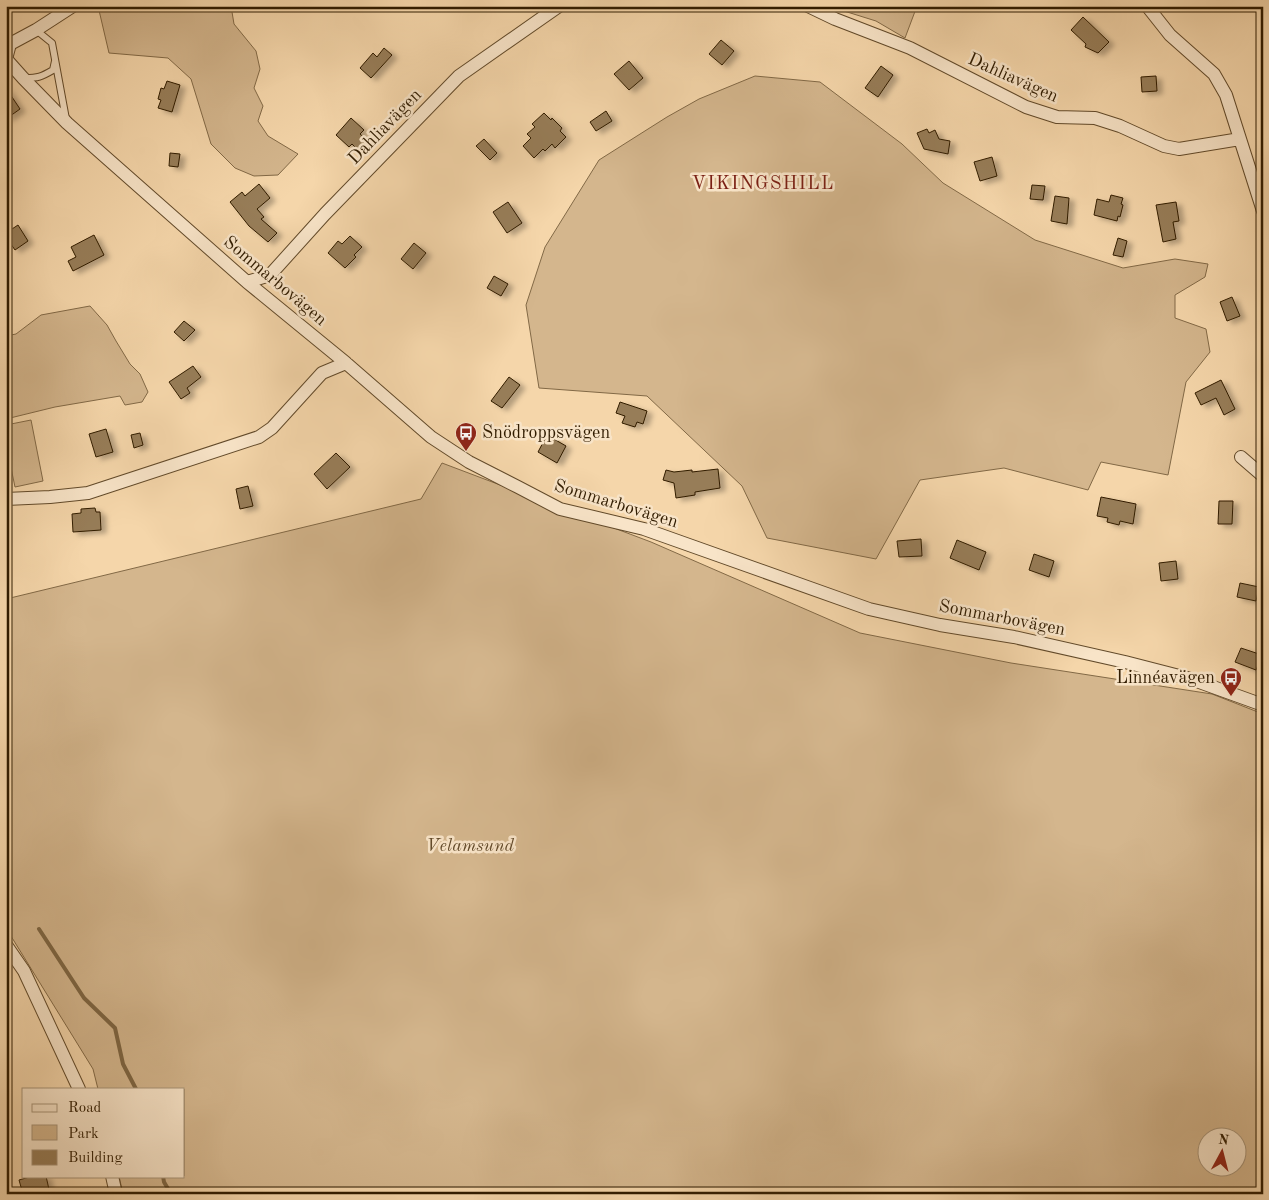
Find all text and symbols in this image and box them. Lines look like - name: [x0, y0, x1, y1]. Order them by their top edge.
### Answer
- street label: Dahliavägen: [965, 50, 1061, 106]
- street label: Dahliavägen: [345, 86, 425, 168]
- district label: VIKINGSHILL: [691, 175, 835, 194]
- street label: Sommarbovägen: [220, 233, 330, 329]
- bus stop icon: Snödroppsvägen: [454, 421, 478, 452]
- place label: Snödroppsvägen: [482, 424, 610, 442]
- street label: Sommarbovägen: [552, 477, 680, 531]
- street label: Sommarbovägen: [937, 597, 1067, 639]
- bus stop icon: Linnéavägen: [1219, 666, 1243, 697]
- place label: Linnéavägen: [1116, 669, 1215, 687]
- park label: Velamsund: [426, 837, 514, 855]
- legend: [22, 1088, 185, 1178]
- text: Road: [68, 1101, 102, 1116]
- text: Park: [68, 1127, 99, 1142]
- north arrow: [1196, 1128, 1246, 1178]
- text: N: [1217, 1132, 1230, 1148]
- text: Building: [68, 1151, 123, 1166]

